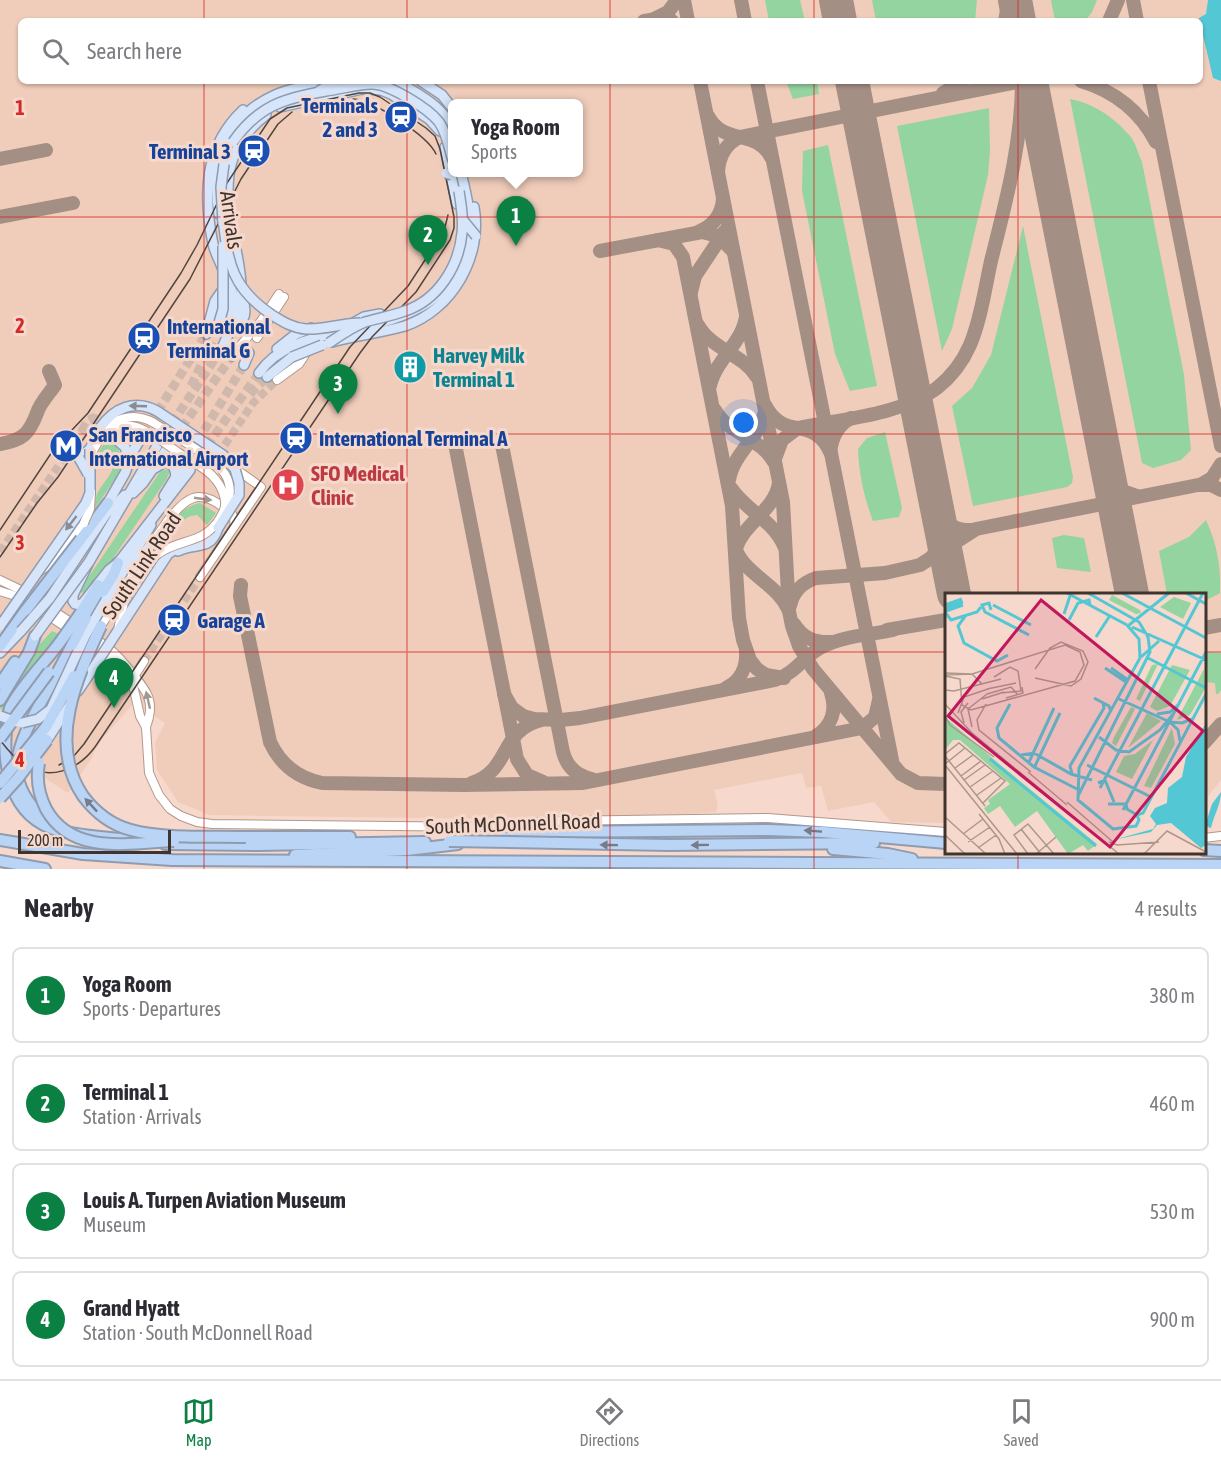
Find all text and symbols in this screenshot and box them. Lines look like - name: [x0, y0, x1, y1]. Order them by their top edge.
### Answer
- search box: [18, 18, 1203, 84]
- icon: search: [39, 35, 72, 68]
- text: Search here: [87, 38, 182, 64]
- place label: Terminals 2 and 3: [301, 93, 379, 141]
- text: 1: [15, 96, 25, 119]
- station icon: Terminals 2 and 3: [383, 99, 419, 135]
- popup: [448, 99, 583, 177]
- text: Yoga Room: [471, 114, 560, 140]
- station icon: Terminal 3: [236, 133, 272, 169]
- place label: Terminal 3: [149, 139, 231, 163]
- text: Sports: [471, 140, 517, 163]
- street label: Arrivals: [216, 189, 248, 251]
- pin: 1: [496, 196, 536, 246]
- pin: 2: [408, 216, 448, 265]
- text: 2: [15, 314, 25, 337]
- place label: International Terminal G: [167, 314, 271, 362]
- station icon: International Terminal G: [126, 320, 162, 356]
- place label: Harvey Milk Terminal 1: [433, 343, 525, 391]
- building icon: Harvey Milk Terminal 1: [392, 349, 428, 385]
- pin: 3: [318, 364, 358, 414]
- one-way arrow: [129, 402, 148, 411]
- your location: [729, 408, 758, 437]
- station icon: International Terminal A: [278, 420, 314, 456]
- place label: San Francisco International Airport: [89, 422, 248, 470]
- place label: International Terminal A: [319, 426, 508, 450]
- metro station icon: San Francisco International Airport: [48, 428, 84, 464]
- place label: SFO Medical Clinic: [311, 461, 405, 509]
- hospital icon: SFO Medical Clinic: [270, 467, 306, 503]
- one-way arrow: [194, 494, 213, 503]
- street label: South Link Road: [97, 507, 185, 623]
- one-way arrow: [65, 515, 78, 531]
- text: 3: [15, 531, 25, 554]
- inset map: [945, 593, 1206, 854]
- station icon: Garage A: [156, 602, 192, 638]
- place label: Garage A: [197, 608, 265, 632]
- pin: 4: [94, 658, 134, 708]
- one-way arrow: [143, 690, 152, 709]
- text: 4: [14, 748, 25, 771]
- one-way arrow: [85, 798, 99, 812]
- street label: South McDonnell Road: [425, 808, 601, 838]
- scale bar: [18, 827, 171, 854]
- one-way arrow: [804, 827, 823, 836]
- text: 200 m: [27, 831, 63, 849]
- one-way arrow: [600, 840, 619, 849]
- one-way arrow: [691, 840, 710, 850]
- text: Nearby: [24, 893, 94, 923]
- text: 4 results: [1135, 897, 1197, 920]
- text: Yoga Room: [83, 971, 172, 997]
- text: 1: [41, 984, 50, 1007]
- text: 380 m: [1150, 984, 1195, 1007]
- text: Sports · Departures: [83, 997, 221, 1020]
- text: Terminal 1: [83, 1079, 169, 1105]
- text: 2: [41, 1092, 50, 1115]
- text: 460 m: [1150, 1092, 1195, 1115]
- text: Station · Arrivals: [83, 1105, 202, 1128]
- text: Louis A. Turpen Aviation Museum: [83, 1187, 346, 1213]
- text: 3: [41, 1200, 50, 1223]
- text: 530 m: [1150, 1200, 1195, 1223]
- text: Museum: [83, 1213, 146, 1236]
- text: Grand Hyatt: [83, 1295, 180, 1321]
- text: 4: [41, 1308, 50, 1331]
- text: 900 m: [1150, 1308, 1195, 1331]
- text: Station · South McDonnell Road: [83, 1321, 313, 1344]
- tab: Map: [182, 1395, 215, 1449]
- tab: Directions: [579, 1395, 639, 1449]
- tab: Saved: [1003, 1395, 1039, 1449]

